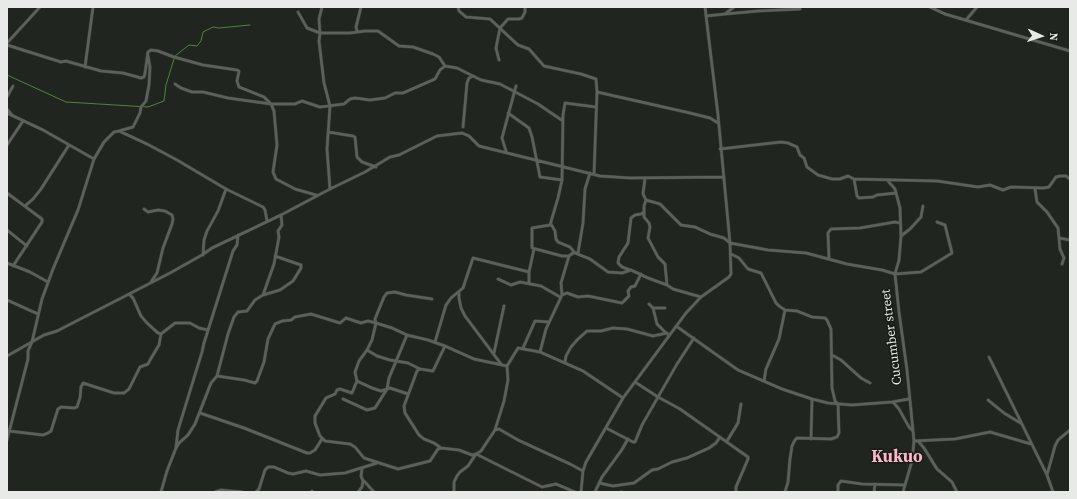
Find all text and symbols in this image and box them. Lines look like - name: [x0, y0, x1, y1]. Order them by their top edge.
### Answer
- north arrow: [1021, 16, 1061, 56]
- text: N: [1046, 32, 1061, 41]
- street label: Cucumber street: [878, 288, 906, 386]
- district label: Kukuo: [871, 448, 923, 468]

